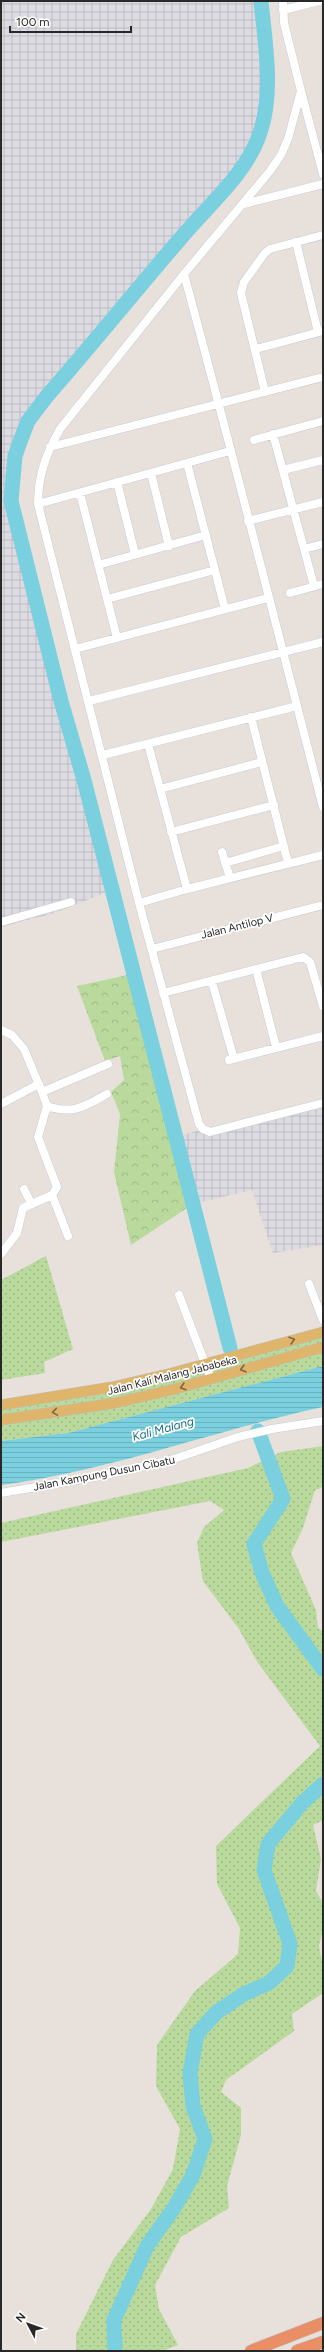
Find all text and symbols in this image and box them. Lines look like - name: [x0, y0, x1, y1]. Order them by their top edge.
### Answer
- scale bar: [10, 8, 131, 34]
- text: 100 m: [16, 15, 50, 29]
- street label: Jalan Antilop V: [200, 911, 275, 942]
- one-way arrow: [288, 1336, 295, 1345]
- street label: Jalan Kali Malang Jababeka: [106, 1353, 238, 1398]
- one-way arrow: [239, 1365, 246, 1373]
- one-way arrow: [179, 1382, 186, 1391]
- one-way arrow: [52, 1407, 58, 1416]
- water label: Kali Malang: [131, 1414, 195, 1444]
- street label: Jalan Kampung Dusun Cibatu: [32, 1453, 176, 1494]
- north arrow: [8, 2304, 48, 2344]
- text: N: [13, 2310, 29, 2325]

